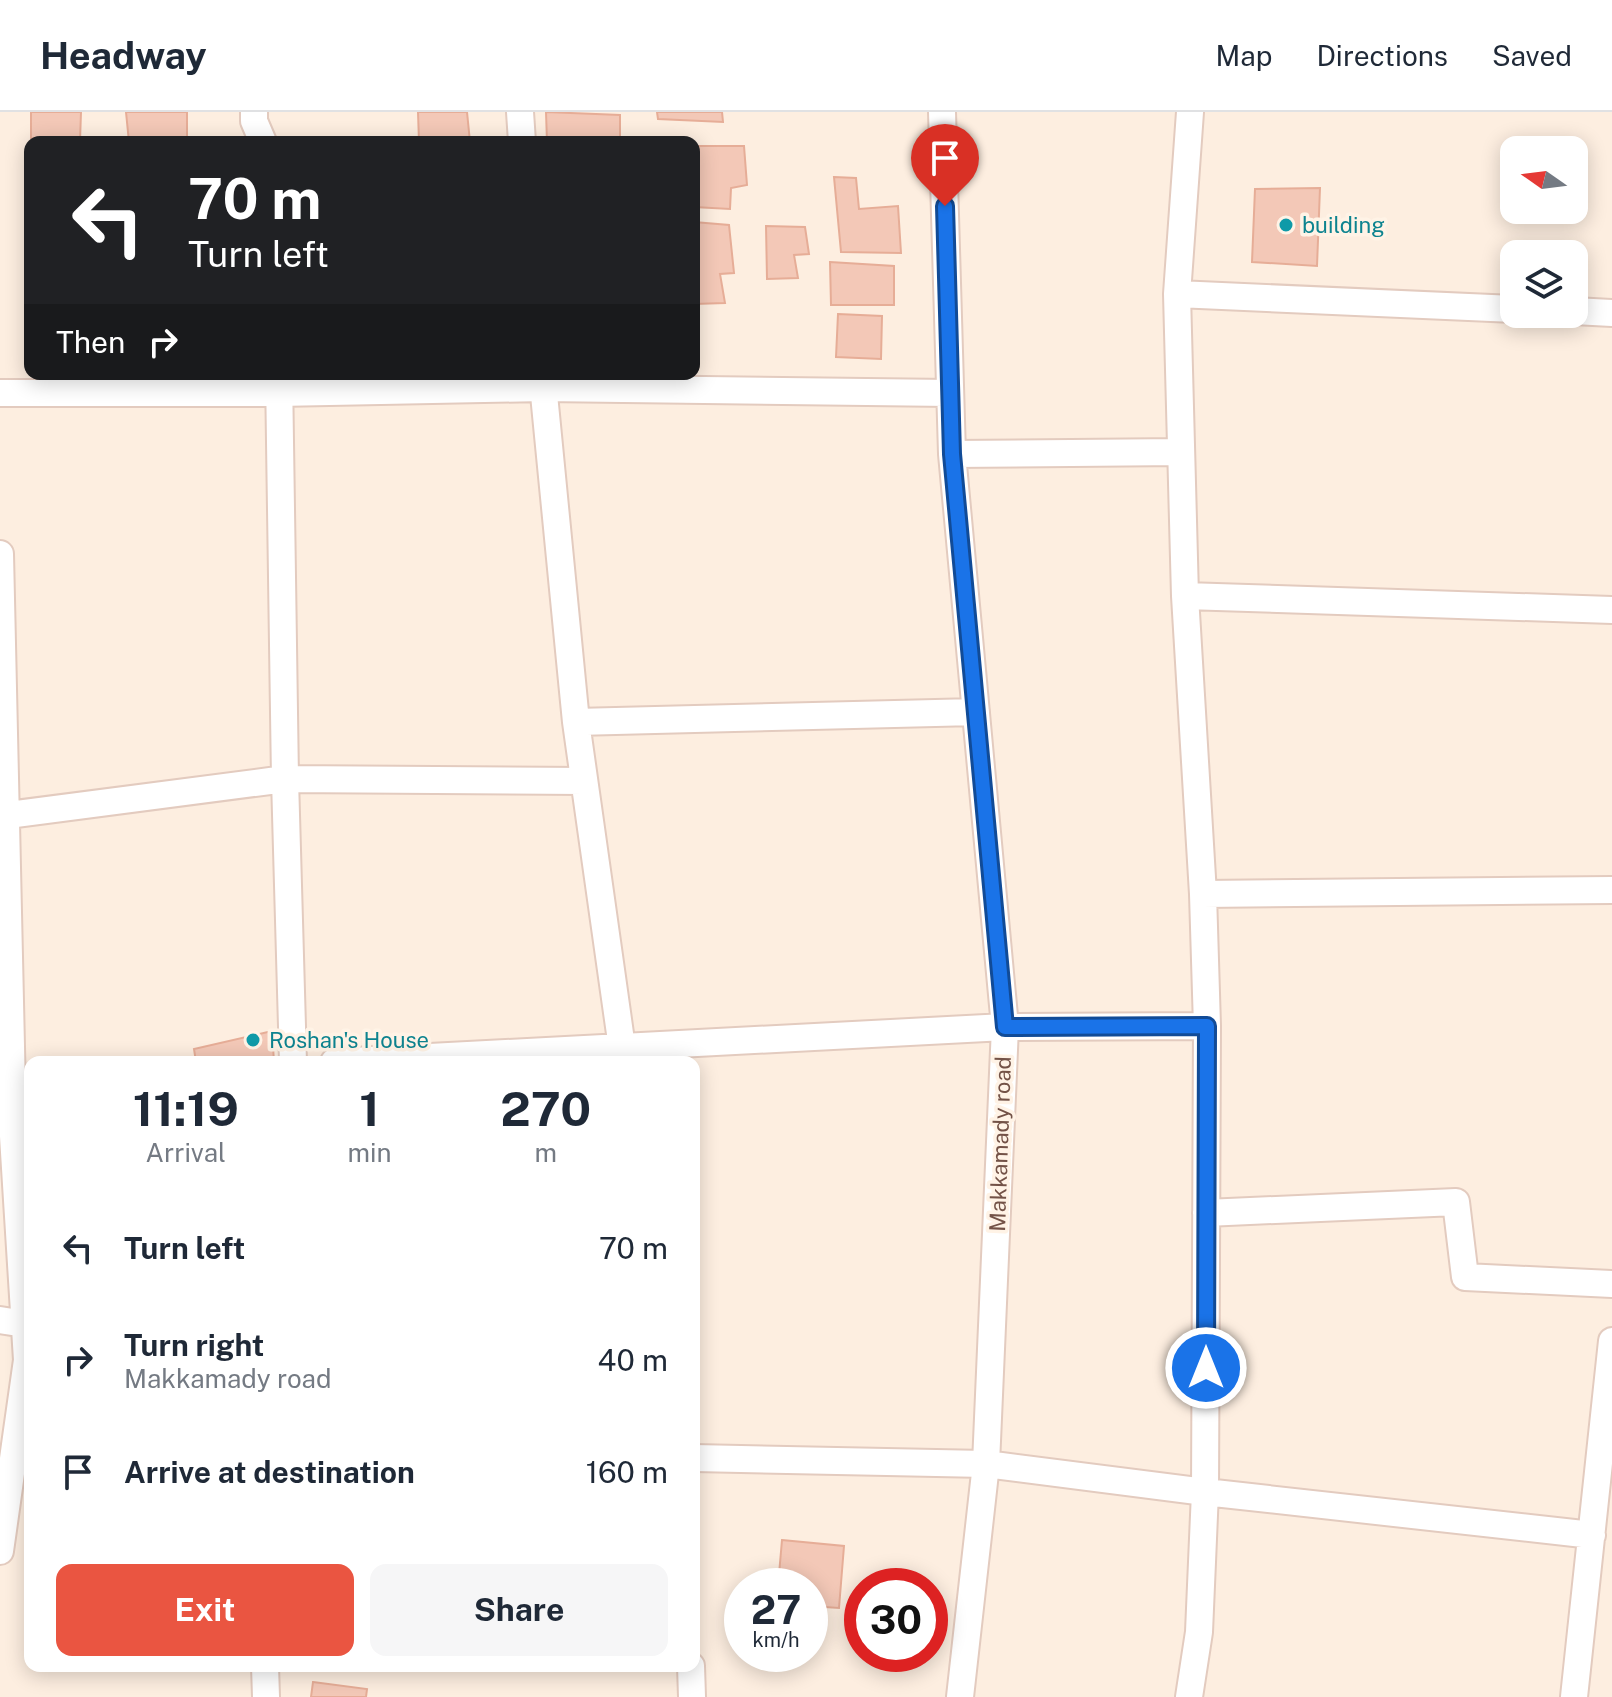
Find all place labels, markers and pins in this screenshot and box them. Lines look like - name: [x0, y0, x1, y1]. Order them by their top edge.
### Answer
- pin: [911, 124, 979, 206]
- place label: building: [1302, 212, 1385, 238]
- marker: building: [1277, 216, 1295, 234]
- place label: Roshan's House: [269, 1027, 429, 1053]
- marker: Roshan's House: [244, 1031, 262, 1049]

